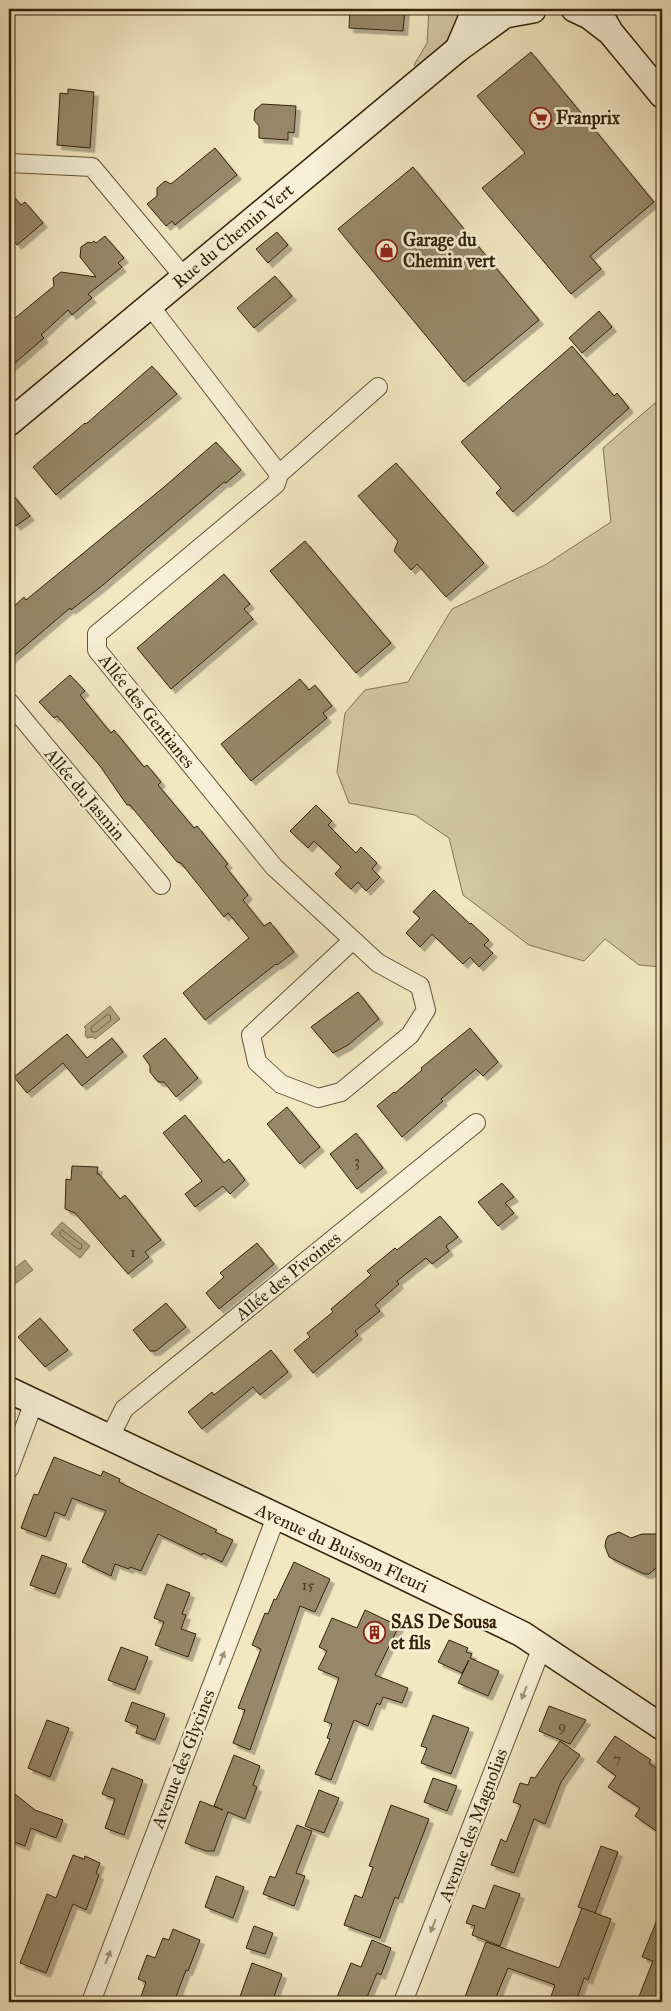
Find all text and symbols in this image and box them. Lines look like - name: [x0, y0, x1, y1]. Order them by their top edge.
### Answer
- supermarket icon: Franprix: [528, 106, 552, 130]
- place label: Franprix: [556, 107, 621, 130]
- street label: Rue du Chemin Vert: [168, 179, 298, 293]
- place label: Garage du Chemin vert: [403, 229, 496, 272]
- shop icon: Garage du Chemin vert: [375, 238, 399, 262]
- street label: Allée des Gentianes: [94, 649, 200, 773]
- street label: Allée du Jasmin: [39, 742, 130, 846]
- house number: 3: [354, 1152, 360, 1170]
- street label: Allée des Pivoines: [230, 1227, 345, 1326]
- house number: 1: [130, 1243, 136, 1261]
- street label: Avenue du Buisson Fleuri: [251, 1498, 432, 1598]
- house number: 15: [302, 1576, 314, 1594]
- place label: SAS De Sousa et fils: [391, 1611, 497, 1654]
- building icon: SAS De Sousa et fils: [363, 1620, 387, 1644]
- one-way arrow: [218, 1650, 226, 1665]
- street label: Avenue des Glycines: [146, 1686, 220, 1833]
- one-way arrow: [520, 1686, 528, 1701]
- house number: 9: [558, 1717, 566, 1735]
- street label: Avenue des Magnolias: [433, 1745, 513, 1906]
- house number: 7: [613, 1750, 621, 1768]
- one-way arrow: [429, 1918, 436, 1933]
- one-way arrow: [104, 1949, 112, 1964]

